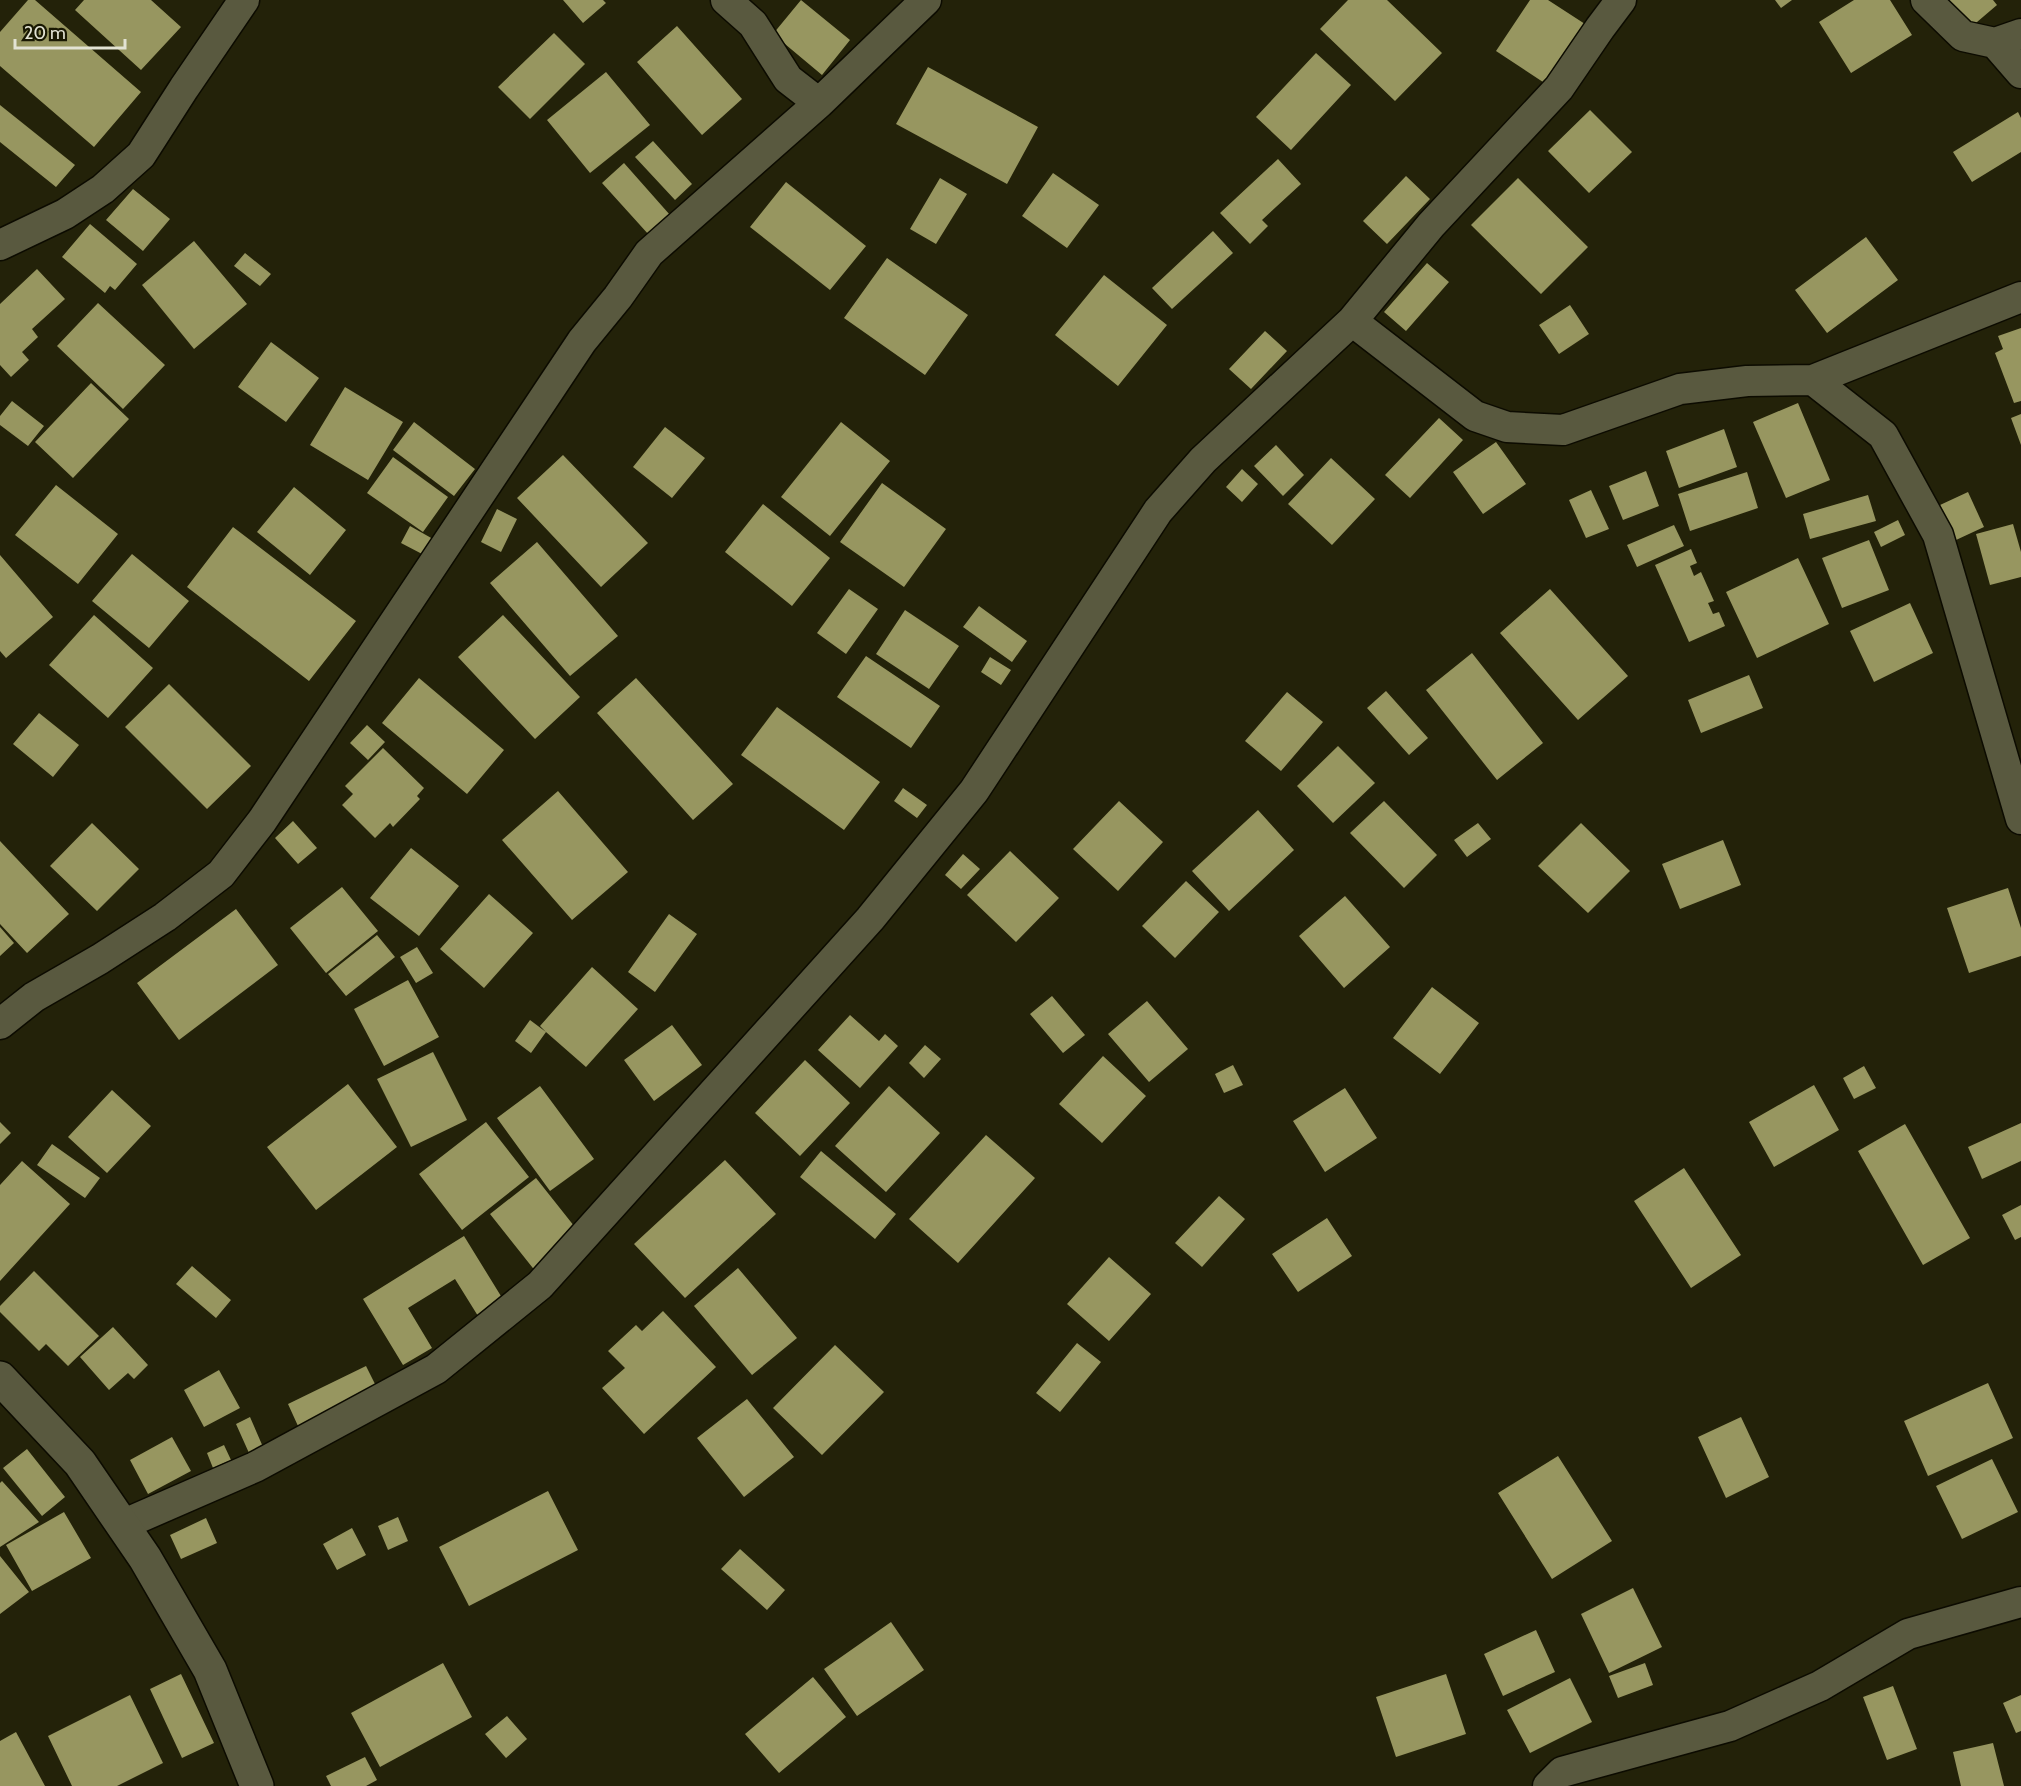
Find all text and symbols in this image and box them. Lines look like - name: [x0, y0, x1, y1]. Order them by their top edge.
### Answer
- scale bar: [15, 12, 124, 50]
- text: 20 m: [24, 22, 66, 44]

